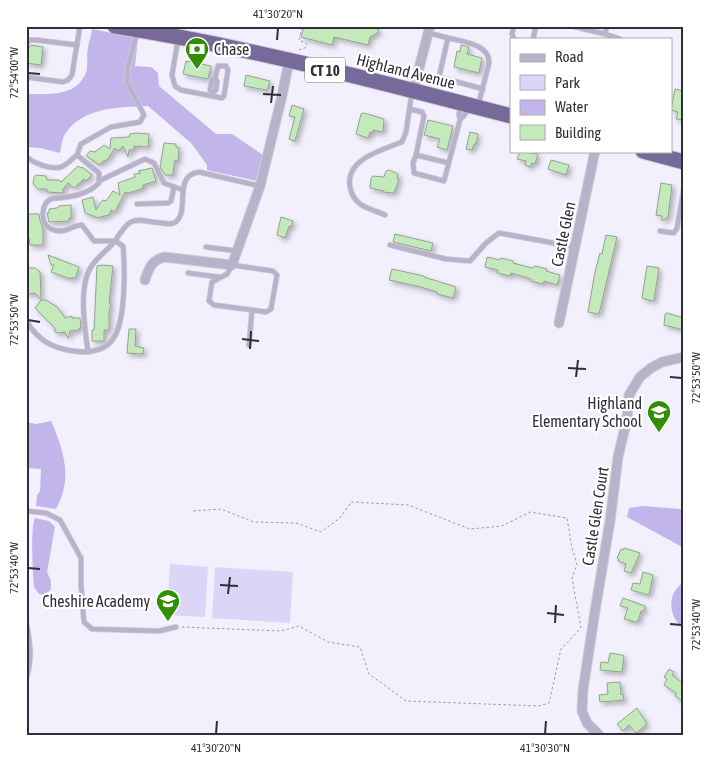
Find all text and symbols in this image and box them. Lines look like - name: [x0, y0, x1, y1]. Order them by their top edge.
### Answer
- text: 41°30'20"N: [253, 7, 303, 21]
- bank icon: Chase: [184, 36, 210, 70]
- legend: [510, 38, 672, 152]
- place label: Chase: [214, 40, 249, 58]
- text: 72°54'00"W: [7, 47, 21, 99]
- text: Road: [555, 48, 584, 65]
- street label: Highland Avenue: [355, 50, 457, 93]
- road number: CT 10: [305, 58, 345, 82]
- text: Park: [555, 74, 580, 91]
- text: Water: [555, 98, 588, 115]
- text: Building: [555, 124, 601, 141]
- street label: Castle Glen: [547, 200, 579, 268]
- text: 72°53'50"W: [7, 294, 21, 346]
- text: 72°53'50"W: [689, 352, 703, 404]
- place label: Highland Elementary School: [532, 394, 643, 431]
- school or university icon: Highland Elementary School: [646, 399, 672, 433]
- street label: Castle Glen Court: [578, 465, 612, 567]
- text: 72°53'40"W: [7, 542, 21, 594]
- school or university icon: Cheshire Academy: [155, 588, 181, 622]
- place label: Cheshire Academy: [42, 592, 150, 611]
- text: 72°53'40"W: [689, 599, 703, 651]
- text: 41°30'20"N: [191, 741, 241, 755]
- text: 41°30'30"N: [520, 741, 570, 755]

